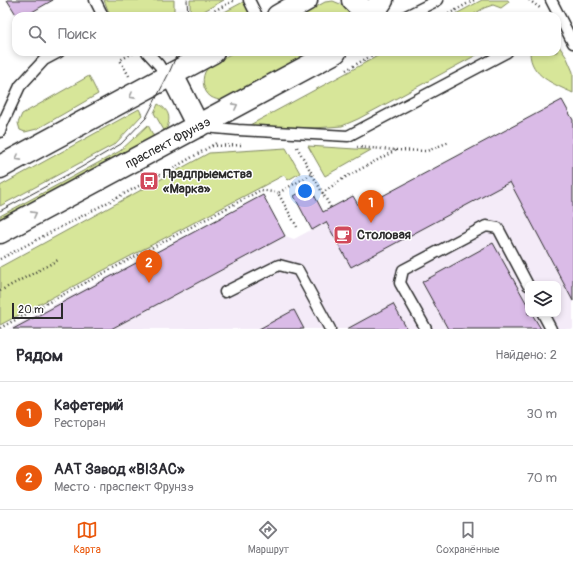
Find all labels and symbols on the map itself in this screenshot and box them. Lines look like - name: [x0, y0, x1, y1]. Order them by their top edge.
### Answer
- one-way arrow: [129, 91, 136, 99]
- one-way arrow: [231, 103, 238, 111]
- street label: праспект Фрунзэ: [122, 114, 214, 172]
- one-way arrow: [14, 153, 22, 160]
- place label: Прадпрыемства «Марка»: [163, 166, 252, 197]
- bus stop icon: Прадпрыемства «Марка»: [138, 170, 160, 192]
- your location: [295, 181, 315, 201]
- pin: 1: [358, 190, 384, 223]
- one-way arrow: [30, 211, 38, 219]
- cafe icon: Столовая: [332, 224, 354, 246]
- place label: Столовая: [357, 227, 411, 243]
- pin: 2: [136, 250, 162, 283]
- scale bar: [12, 301, 63, 320]

